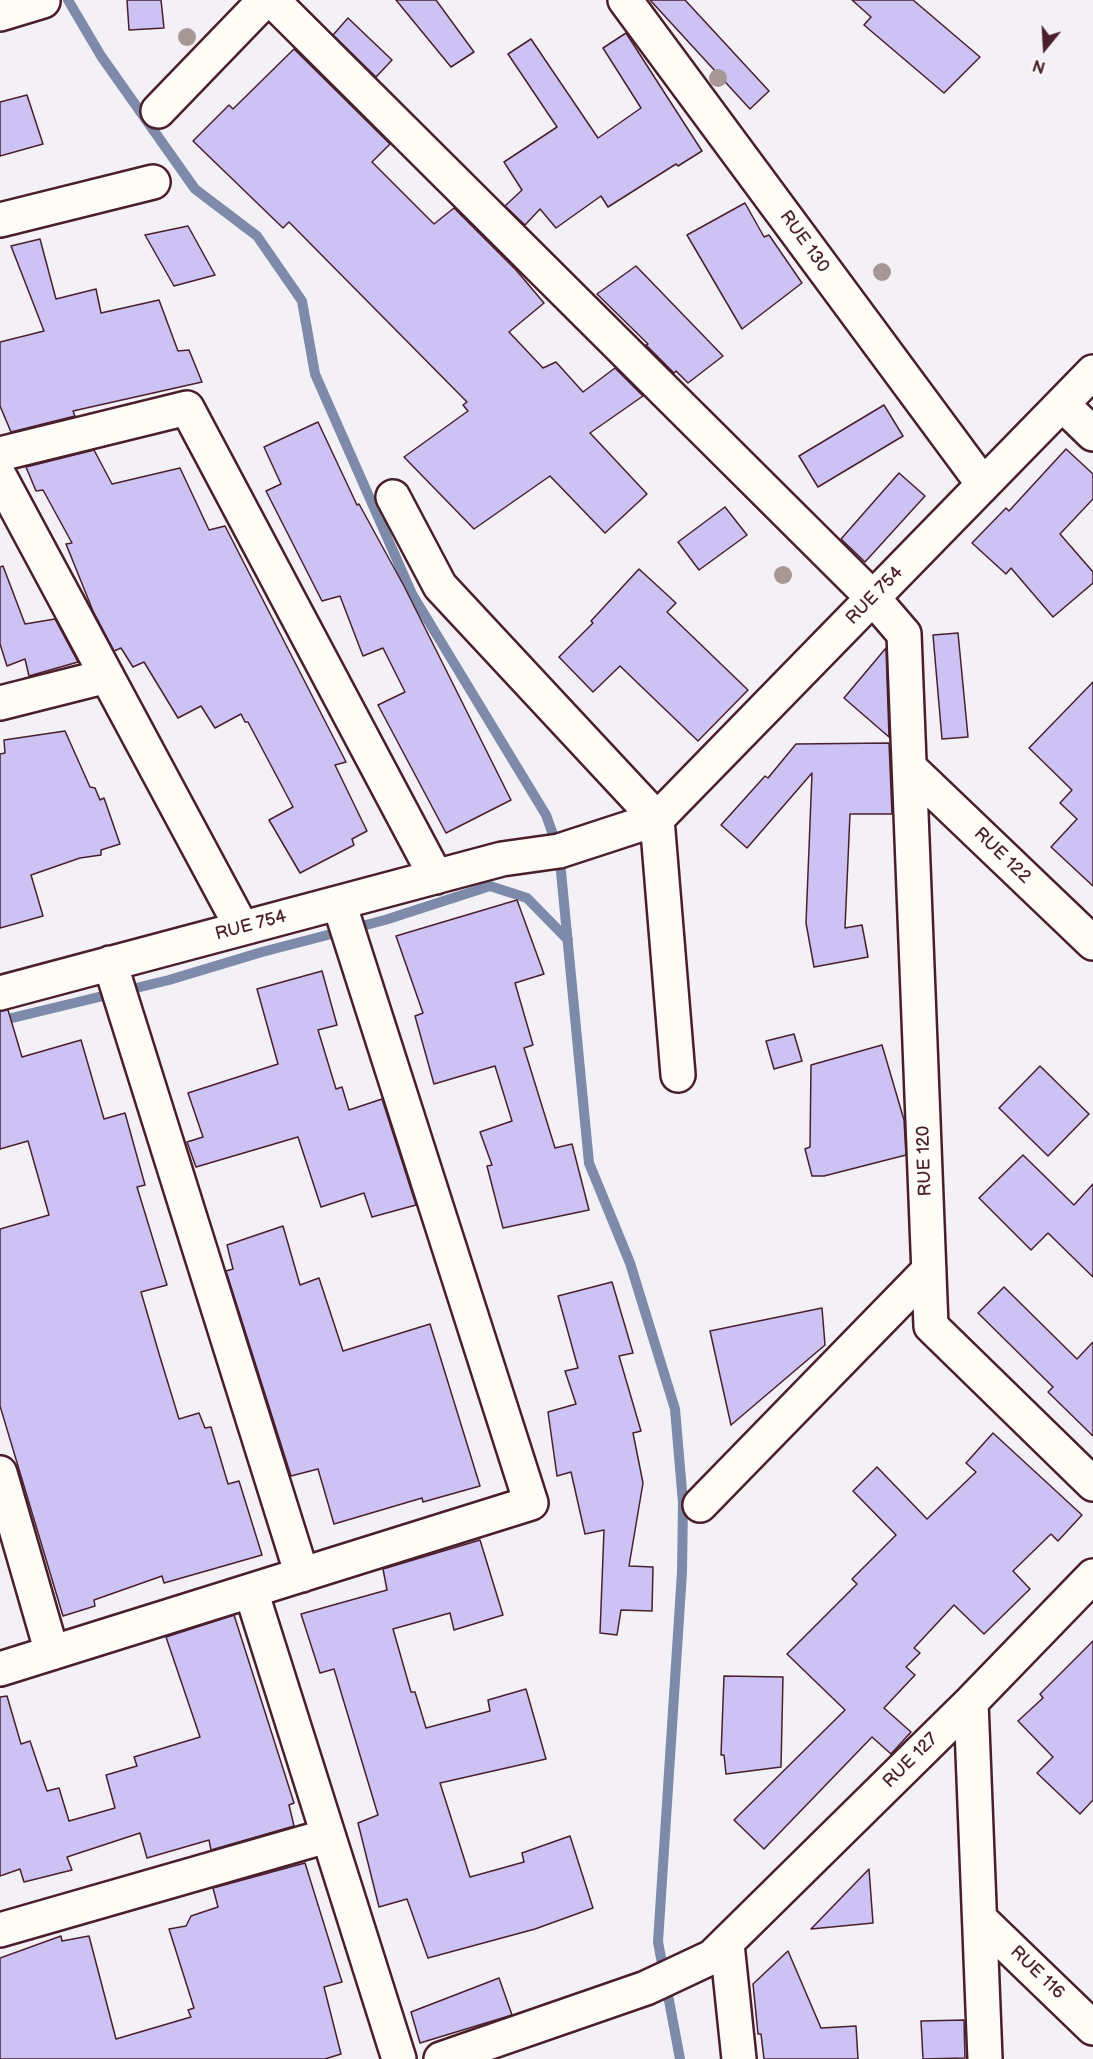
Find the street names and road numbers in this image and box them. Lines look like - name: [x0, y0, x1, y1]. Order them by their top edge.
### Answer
- street label: RUE 130: [774, 207, 834, 277]
- street label: RUE 754: [842, 562, 908, 630]
- street label: RUE 122: [969, 824, 1035, 888]
- street label: RUE 754: [213, 906, 289, 946]
- street label: RUE 120: [913, 1125, 937, 1197]
- street label: RUE 127: [879, 1729, 943, 1793]
- street label: RUE 116: [1005, 1942, 1069, 2004]

